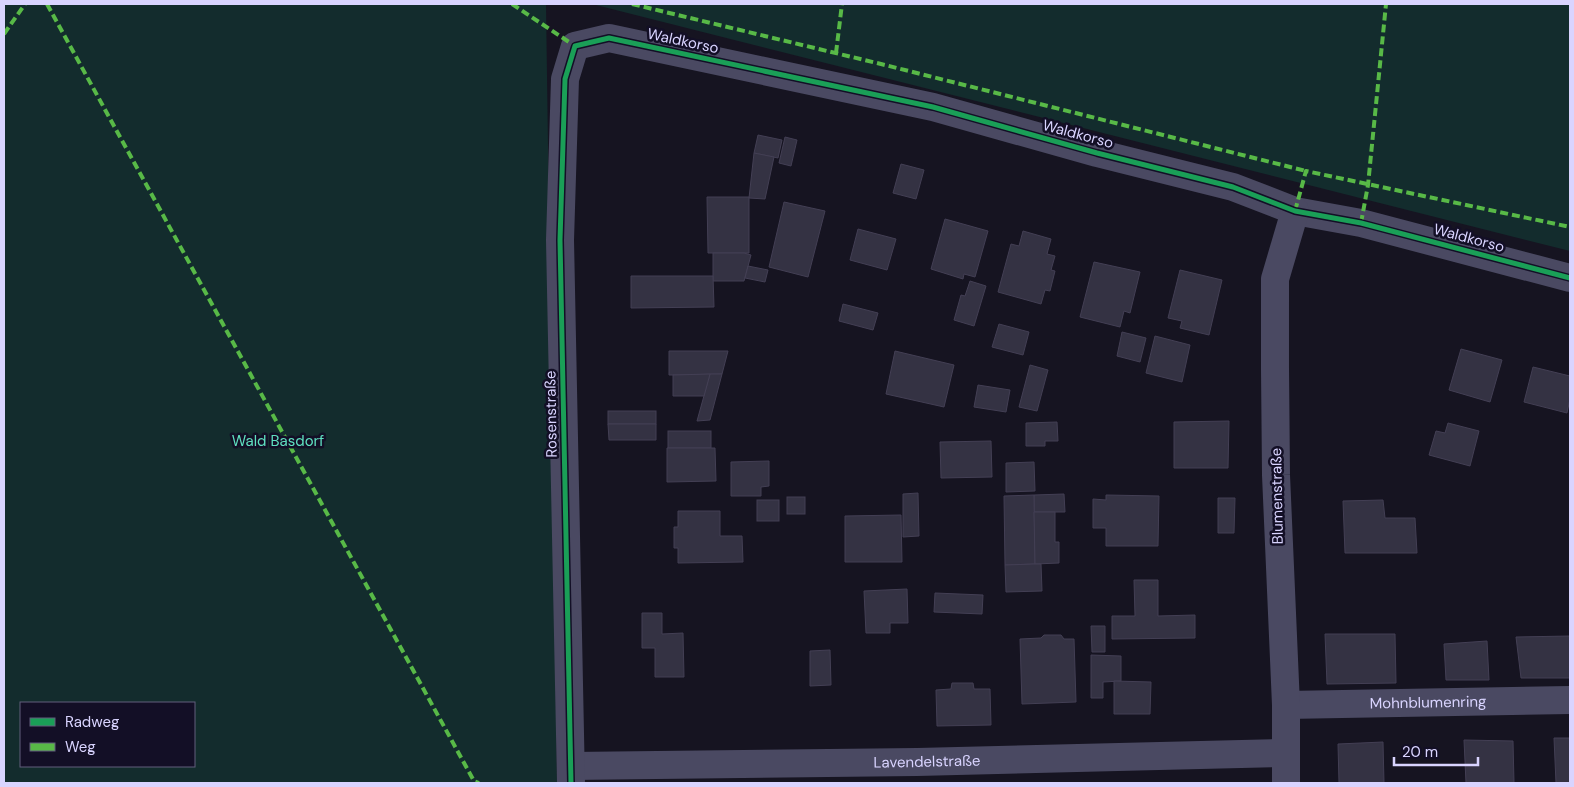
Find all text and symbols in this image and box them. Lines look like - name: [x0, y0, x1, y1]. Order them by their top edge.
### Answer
- street label: Waldkorso: [645, 24, 721, 58]
- street label: Waldkorso: [1040, 115, 1116, 153]
- street label: Waldkorso: [1431, 219, 1507, 257]
- street label: Rosenstraße: [540, 370, 562, 458]
- park label: Wald Basdorf: [232, 431, 324, 451]
- street label: Blumenstraße: [1266, 448, 1288, 544]
- street label: Mohnblumenring: [1369, 691, 1487, 714]
- legend: [20, 702, 195, 767]
- text: Radweg: [65, 712, 119, 732]
- scale bar: [1394, 734, 1478, 766]
- text: Weg: [65, 737, 96, 757]
- text: 20 m: [1402, 742, 1438, 762]
- street label: Lavendelstraße: [873, 750, 981, 773]

